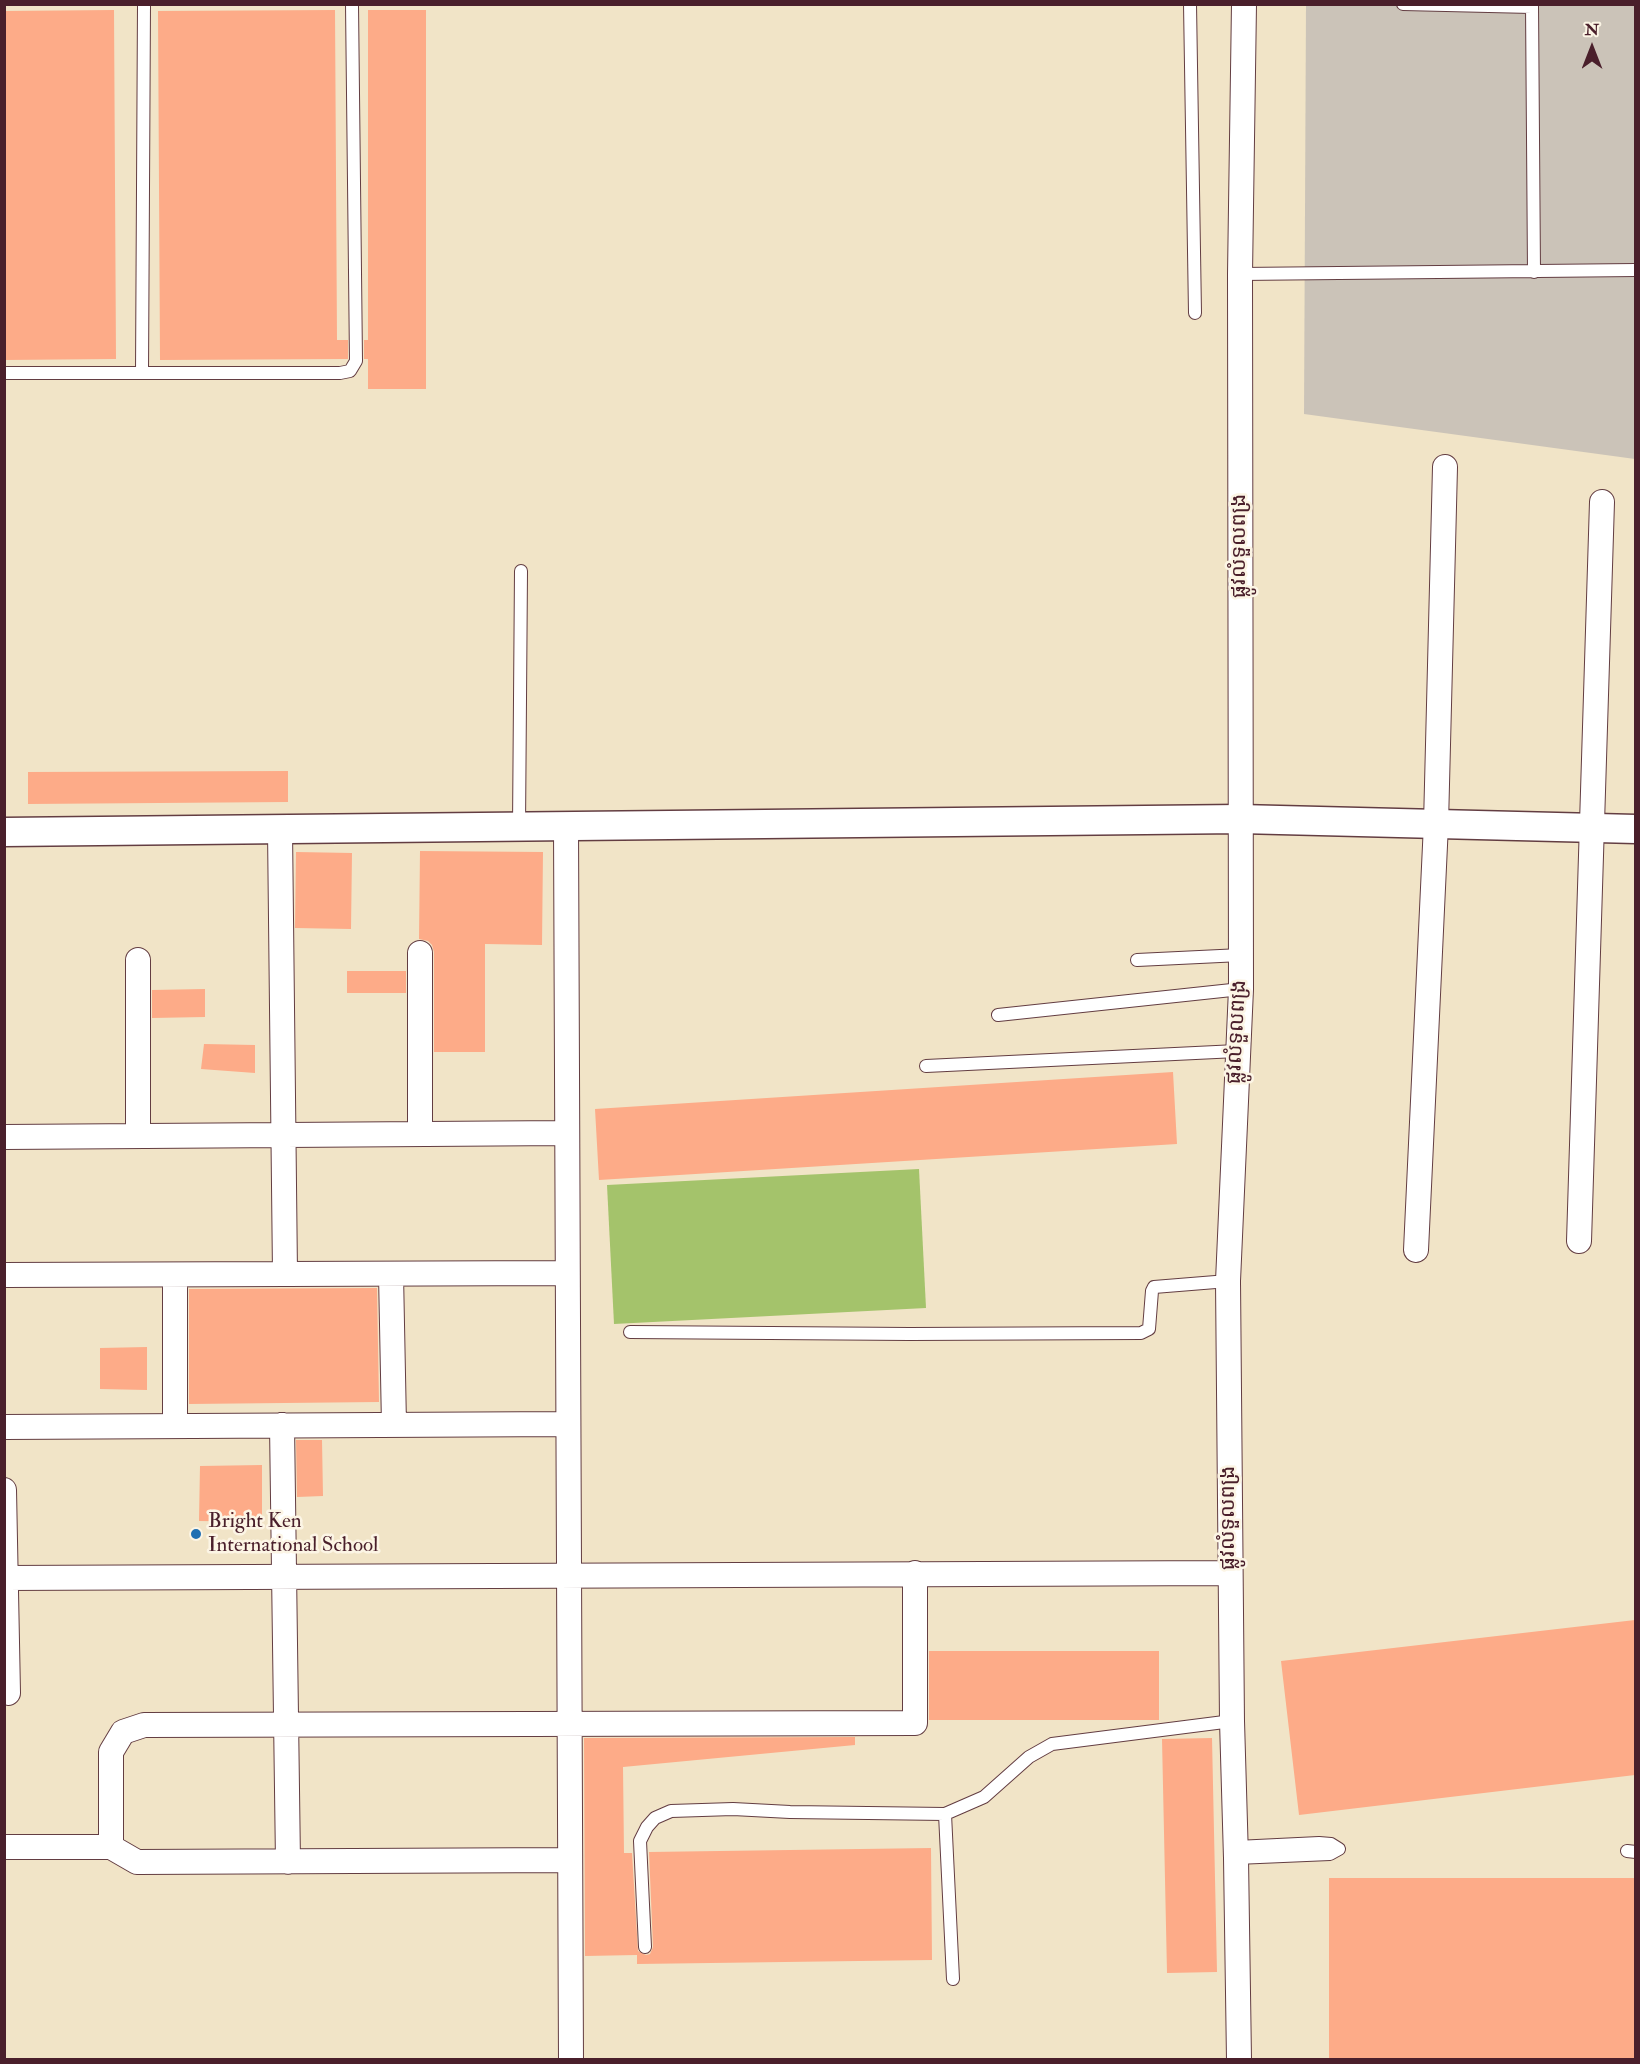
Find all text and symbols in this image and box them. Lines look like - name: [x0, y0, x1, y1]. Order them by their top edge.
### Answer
- north arrow: [1562, 18, 1622, 78]
- text: N: [1585, 20, 1599, 40]
- street label: ផ្លូវលំទួលពង្រ: [1227, 494, 1253, 598]
- street label: ផ្លូវលំទួលពង្រ: [1223, 979, 1253, 1085]
- street label: ផ្លូវលំទួលពង្រ: [1216, 1466, 1242, 1570]
- place label: Bright Ken International School: [208, 1509, 378, 1559]
- marker: Bright Ken International School: [189, 1527, 203, 1541]

